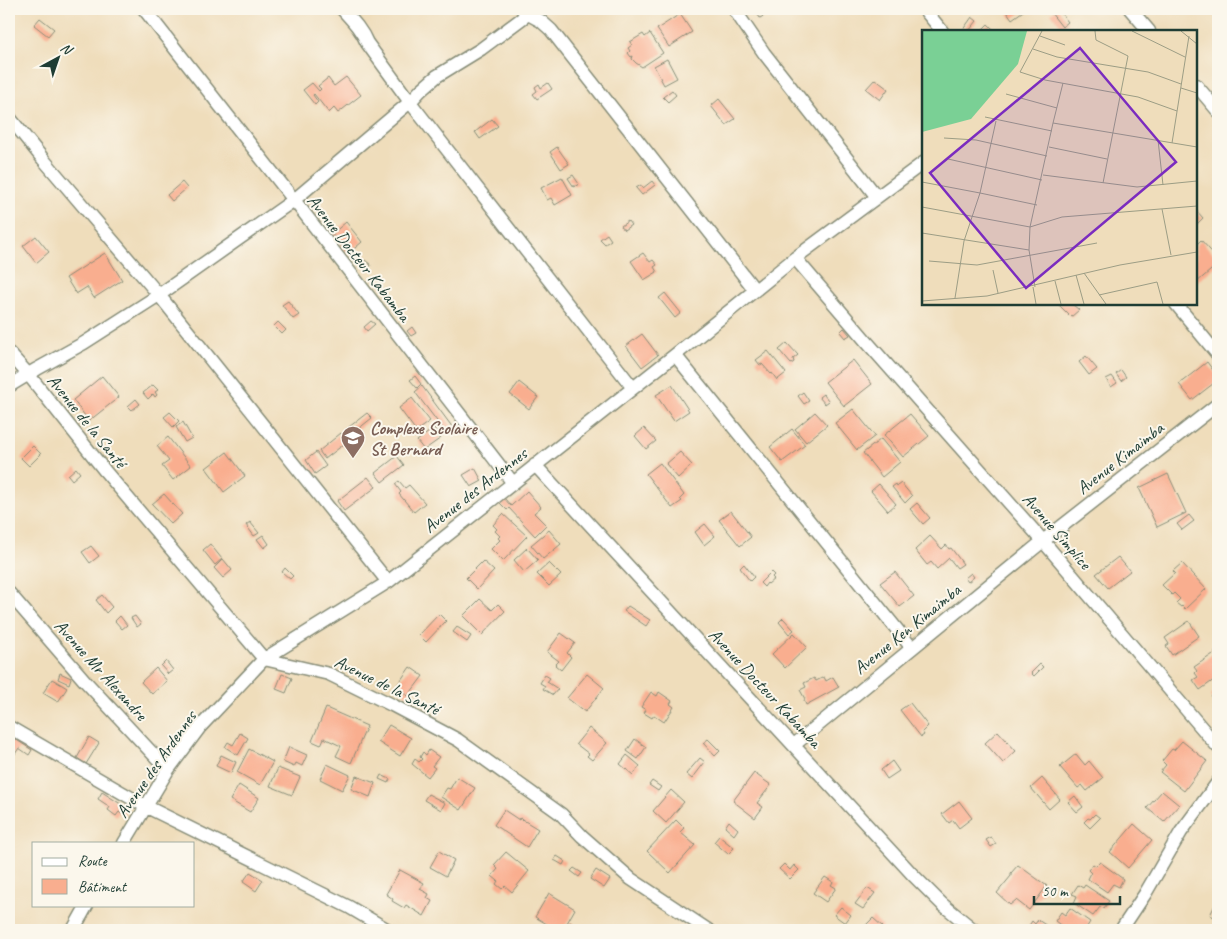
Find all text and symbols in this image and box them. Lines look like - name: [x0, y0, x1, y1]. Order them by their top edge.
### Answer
- inset map: [922, 30, 1197, 305]
- north arrow: [32, 32, 82, 82]
- text: N: [57, 39, 77, 59]
- street label: Avenue Docteur Kabamba: [303, 190, 416, 327]
- street label: Avenue de la Santé: [43, 370, 133, 475]
- street label: Avenue Kimaimba: [1072, 416, 1169, 499]
- place label: Complexe Scolaire St Bernard: [370, 417, 478, 460]
- school or university icon: Complexe Scolaire St Bernard: [340, 425, 366, 459]
- street label: Avenue des Ardennes: [419, 441, 533, 537]
- street label: Avenue Simplice: [1018, 488, 1097, 575]
- street label: Avenue Ken Kimaimba: [849, 578, 966, 679]
- street label: Avenue Mr Alexandre: [50, 615, 153, 726]
- street label: Avenue Docteur Kabamba: [704, 624, 827, 753]
- street label: Avenue de la Santé: [331, 650, 446, 721]
- street label: Avenue des Ardennes: [111, 705, 202, 822]
- legend: [32, 842, 195, 906]
- text: Route: [78, 852, 108, 871]
- scale bar: [1034, 874, 1121, 906]
- text: Bâtiment: [78, 878, 128, 897]
- text: 50 m: [1042, 882, 1069, 901]

